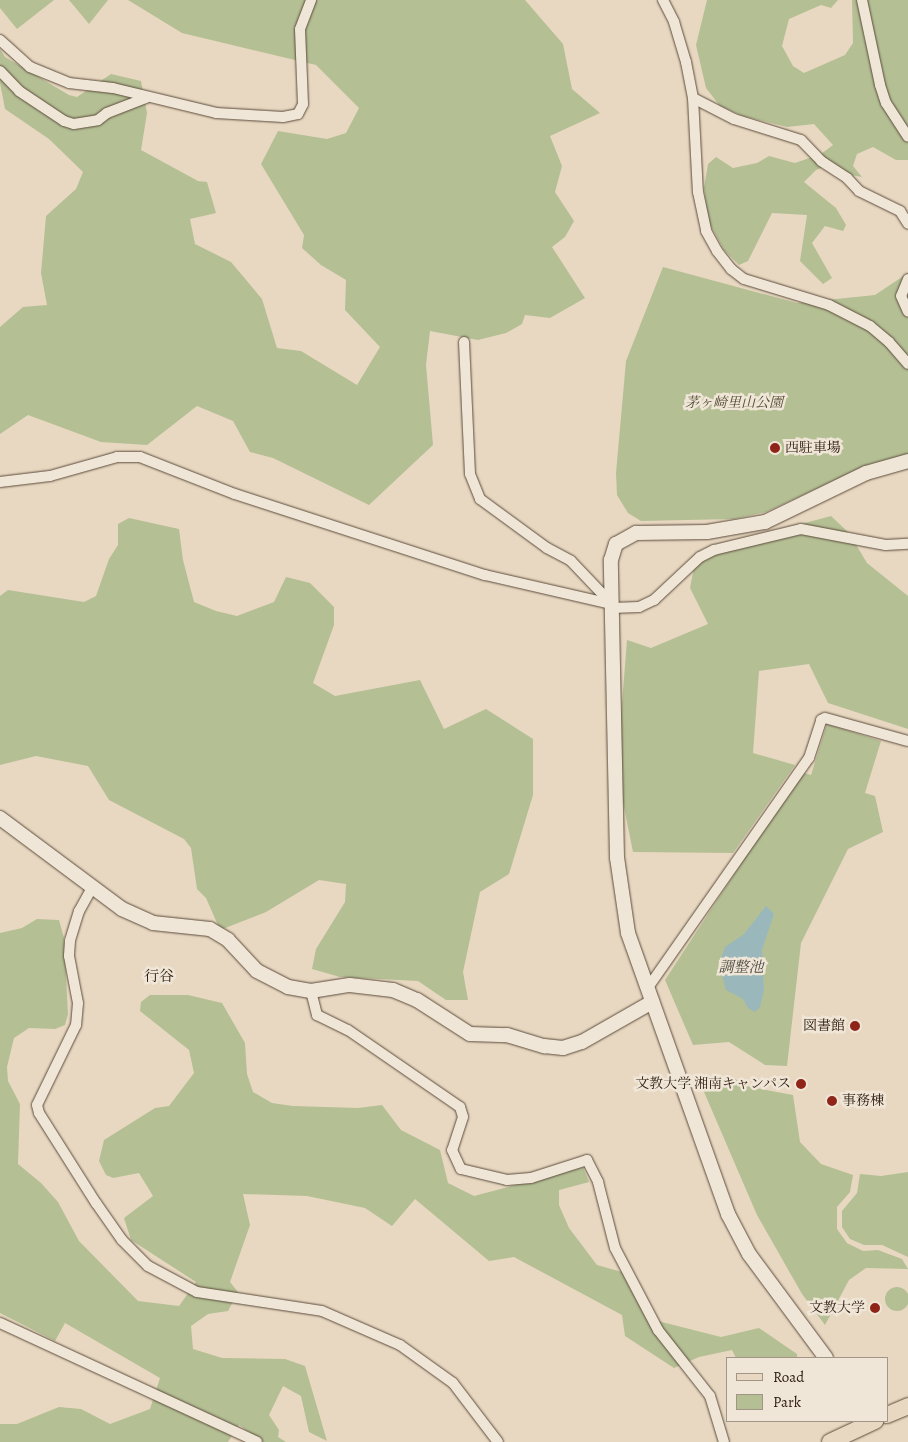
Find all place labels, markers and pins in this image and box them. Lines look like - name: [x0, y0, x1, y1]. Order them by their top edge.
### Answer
- place label: 西駐車場: [785, 440, 841, 456]
- marker: 西駐車場: [769, 442, 781, 454]
- place label: 図書館: [803, 1018, 845, 1034]
- marker: 図書館: [849, 1020, 861, 1032]
- place label: 文教大学 湘南キャンパス: [634, 1076, 791, 1092]
- marker: 文教大学 湘南キャンパス: [795, 1078, 807, 1090]
- place label: 事務棟: [842, 1093, 884, 1109]
- marker: 事務棟: [826, 1095, 838, 1107]
- place label: 文教大学: [809, 1300, 865, 1316]
- marker: 文教大学: [869, 1302, 881, 1314]

